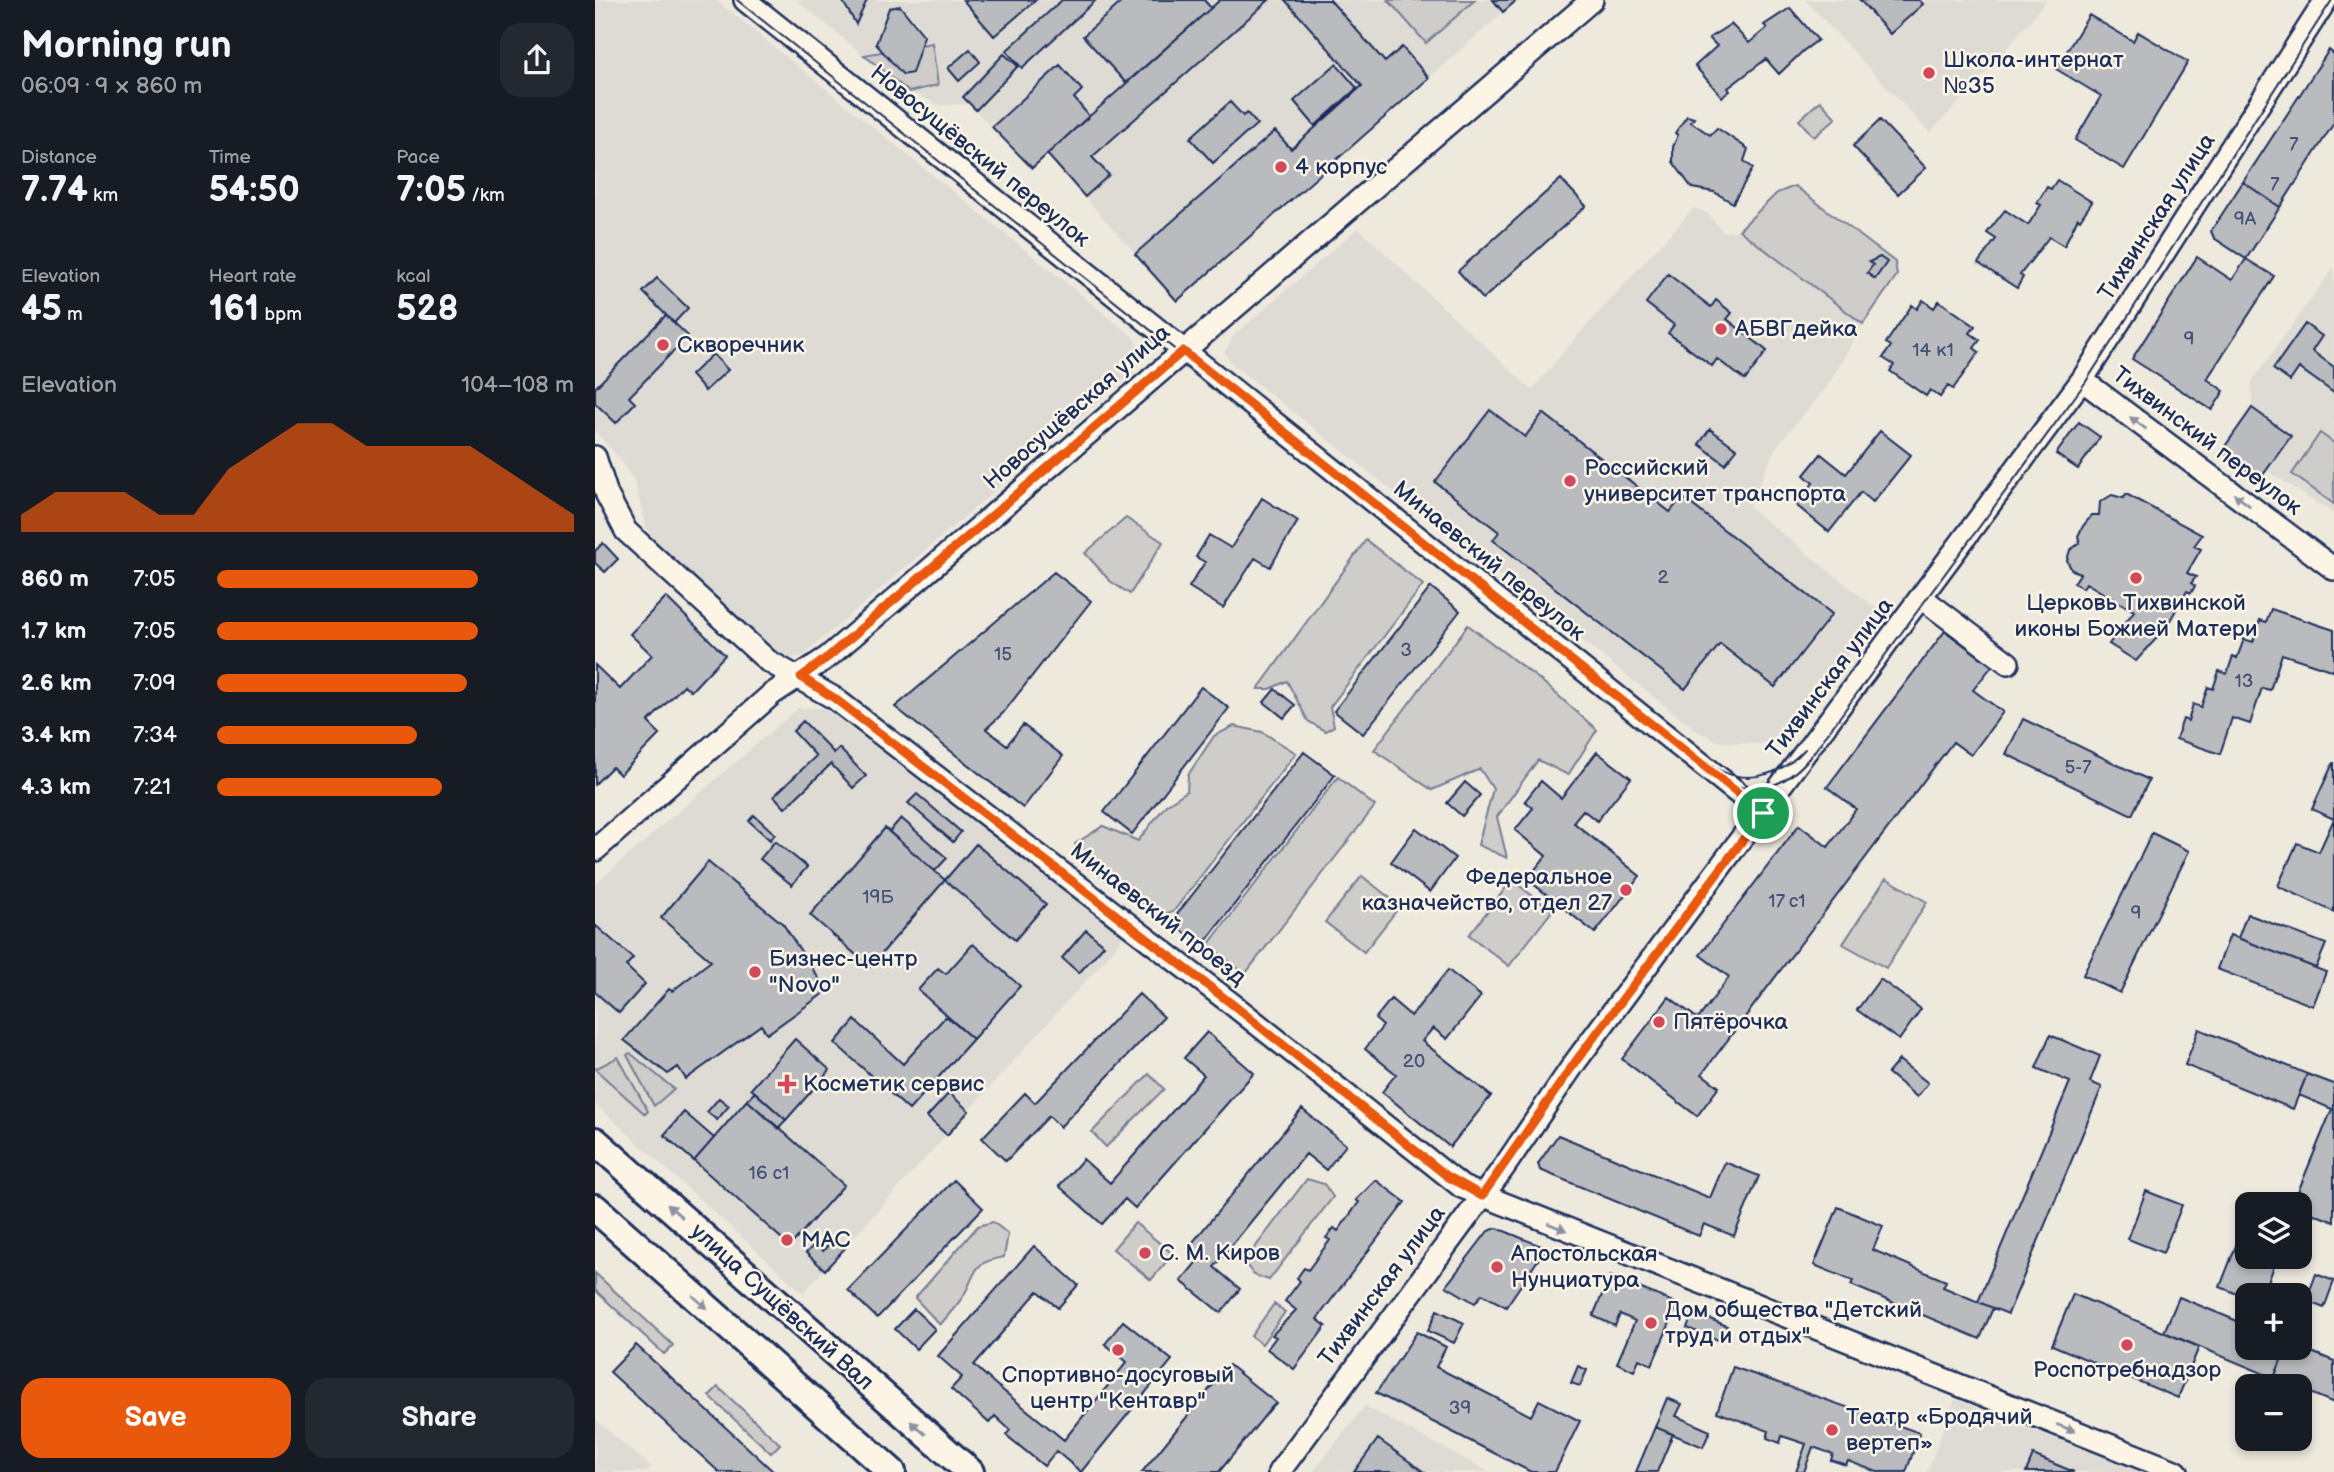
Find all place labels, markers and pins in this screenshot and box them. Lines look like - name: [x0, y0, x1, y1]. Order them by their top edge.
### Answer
- place label: Школа-интернат №35: [1943, 46, 2124, 100]
- marker: Школа-интернат №35: [1921, 65, 1937, 81]
- place label: 4 корпус: [1295, 153, 1387, 181]
- marker: 4 корпус: [1273, 159, 1289, 175]
- place label: АБВГдейка: [1734, 315, 1858, 343]
- marker: АБВГдейка: [1713, 321, 1729, 337]
- place label: Скворечник: [677, 331, 805, 359]
- marker: Скворечник: [655, 337, 671, 353]
- place label: Российский университет транспорта: [1584, 454, 1846, 508]
- marker: Российский университет транспорта: [1562, 473, 1578, 489]
- marker: Церковь Тихвинской иконы Божией Матери: [2128, 570, 2144, 586]
- place label: Церковь Тихвинской иконы Божией Матери: [2014, 589, 2258, 643]
- pin: [1733, 783, 1793, 843]
- place label: Федеральное казначейство, отдел 27: [1361, 863, 1613, 917]
- marker: Федеральное казначейство, отдел 27: [1618, 882, 1634, 898]
- place label: Бизнес-центр "Novo": [769, 945, 917, 999]
- marker: Бизнес-центр "Novo": [747, 964, 763, 980]
- place label: Пятёрочка: [1673, 1008, 1789, 1036]
- marker: Пятёрочка: [1651, 1014, 1667, 1030]
- place label: Косметик сервис: [803, 1070, 984, 1098]
- marker: Косметик сервис: [777, 1074, 797, 1094]
- place label: MAC: [801, 1226, 851, 1254]
- marker: MAC: [779, 1232, 795, 1248]
- place label: С. М. Киров: [1159, 1239, 1280, 1267]
- place label: Апостольская Нунциатура: [1510, 1240, 1658, 1294]
- marker: С. М. Киров: [1137, 1245, 1153, 1261]
- marker: Апостольская Нунциатура: [1489, 1259, 1505, 1275]
- place label: Дом общества "Детский труд и отдых": [1665, 1296, 1922, 1350]
- marker: Дом общества "Детский труд и отдых": [1643, 1315, 1659, 1331]
- marker: Роспотребнадзор: [2119, 1337, 2135, 1353]
- marker: Спортивно-досуговый центр "Кентавр": [1110, 1342, 1126, 1358]
- place label: Роспотребнадзор: [2033, 1356, 2221, 1384]
- place label: Спортивно-досуговый центр "Кентавр": [1002, 1361, 1234, 1415]
- place label: Театр «Бродячий вертеп»: [1846, 1403, 2033, 1457]
- marker: Театр «Бродячий вертеп»: [1824, 1422, 1840, 1438]

